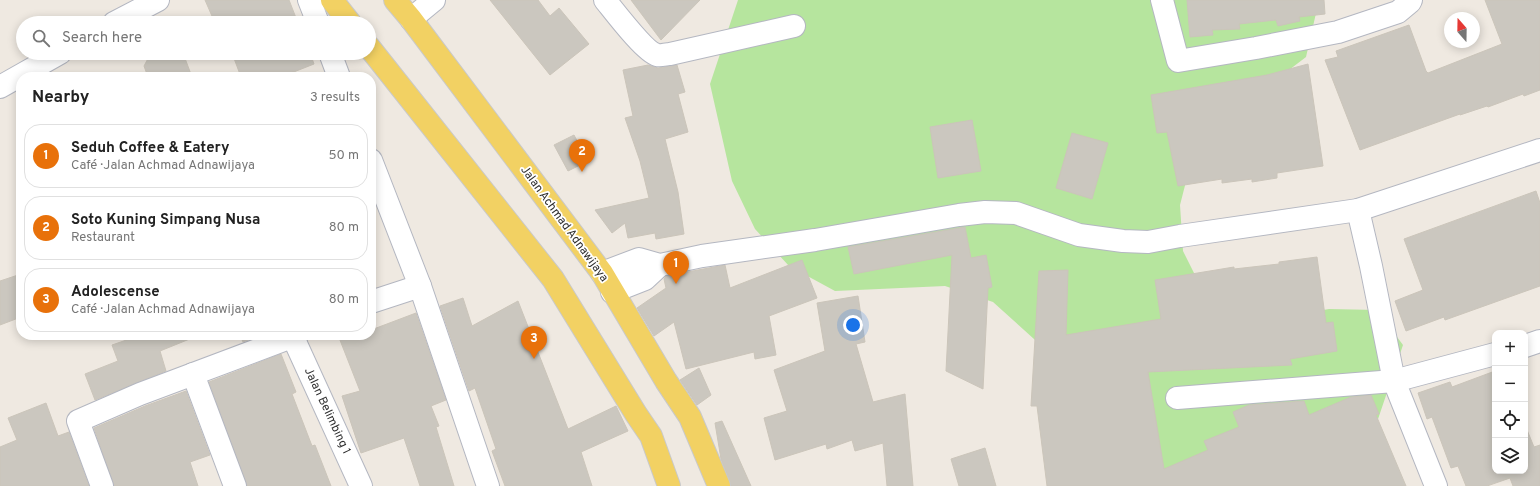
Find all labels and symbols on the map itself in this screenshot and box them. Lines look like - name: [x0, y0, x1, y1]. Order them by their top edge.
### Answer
- north arrow: [1444, 12, 1480, 48]
- pin: 2: [569, 139, 595, 172]
- street label: Jalan Achmad Adnawijaya: [516, 163, 612, 285]
- pin: 1: [663, 251, 689, 284]
- your location: [843, 315, 863, 335]
- pin: 3: [521, 326, 547, 359]
- street label: Jalan Belimbing 1: [300, 365, 354, 457]

